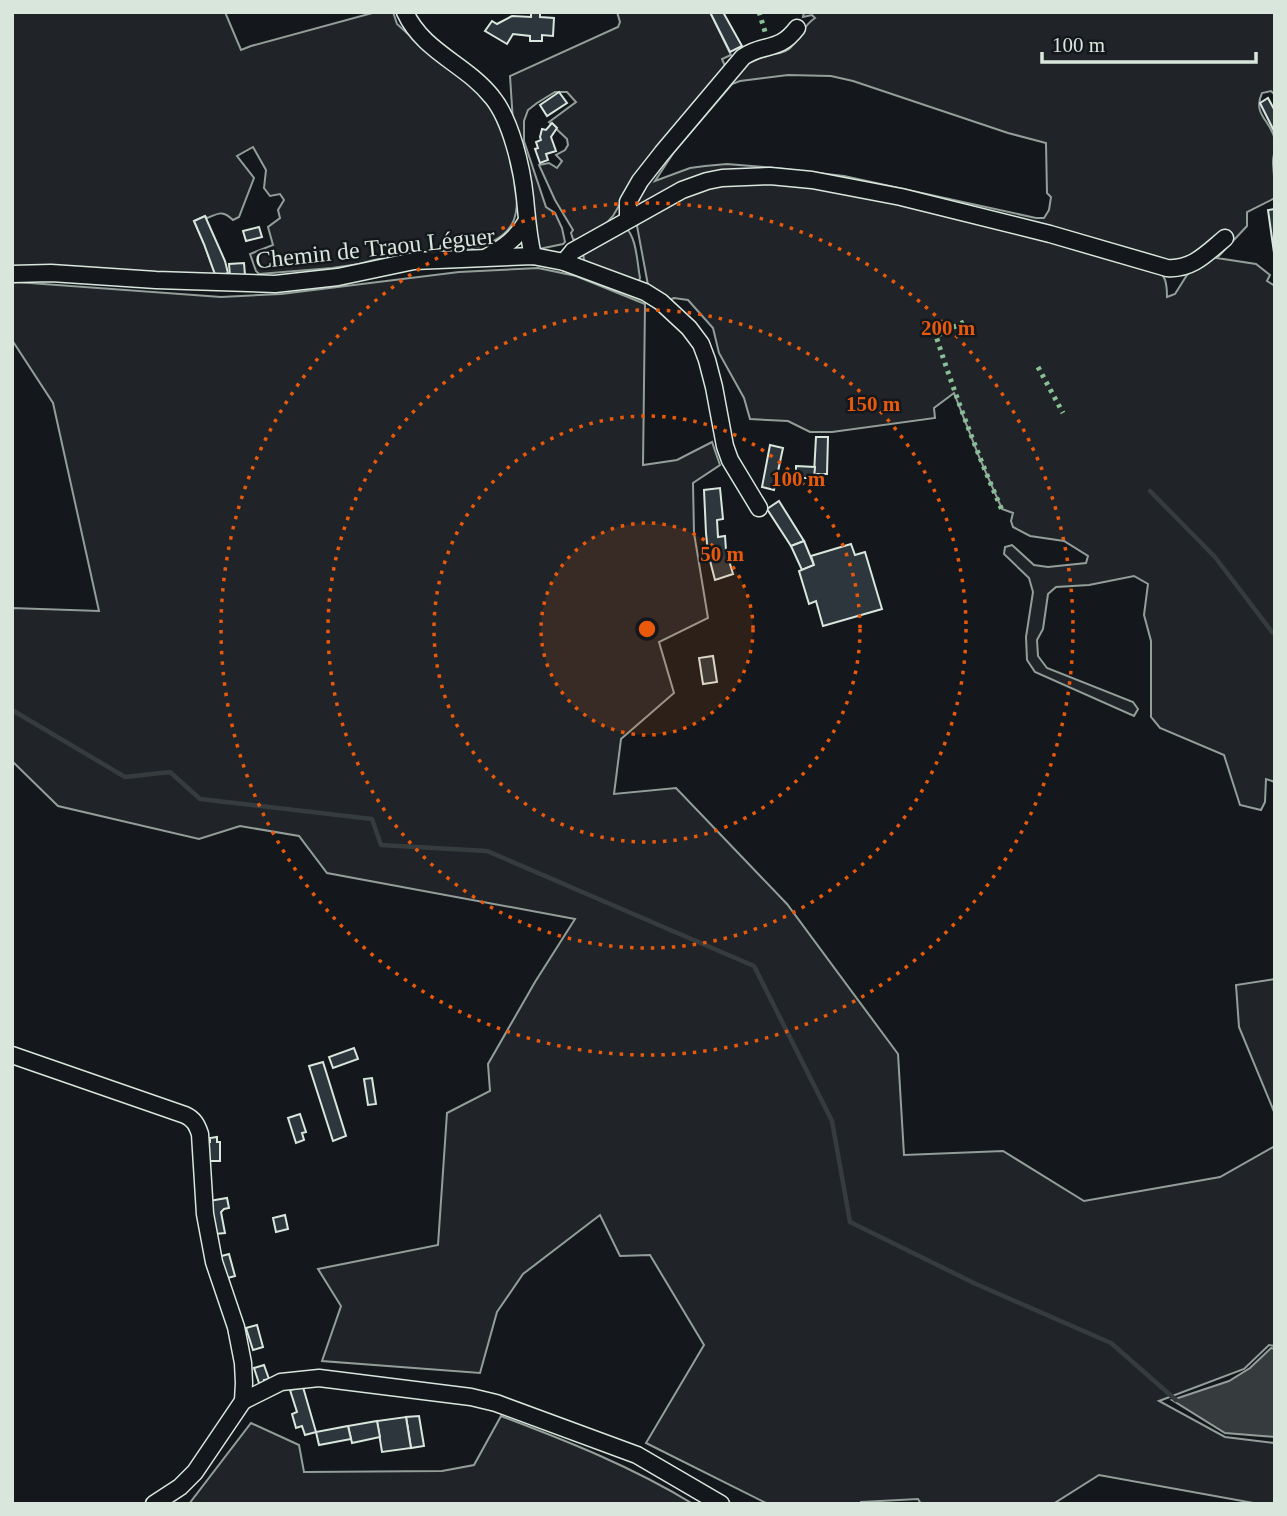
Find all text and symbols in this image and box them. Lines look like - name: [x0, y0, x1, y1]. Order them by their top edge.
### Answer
- scale bar: [1042, 21, 1256, 65]
- text: 100 m: [1052, 33, 1105, 57]
- street label: Chemin de Traou Léguer: [254, 222, 496, 274]
- text: 200 m: [921, 316, 976, 340]
- text: 150 m: [846, 392, 901, 416]
- text: 100 m: [771, 467, 826, 491]
- text: 50 m: [700, 542, 744, 566]
- centre of rings: [635, 617, 659, 641]

